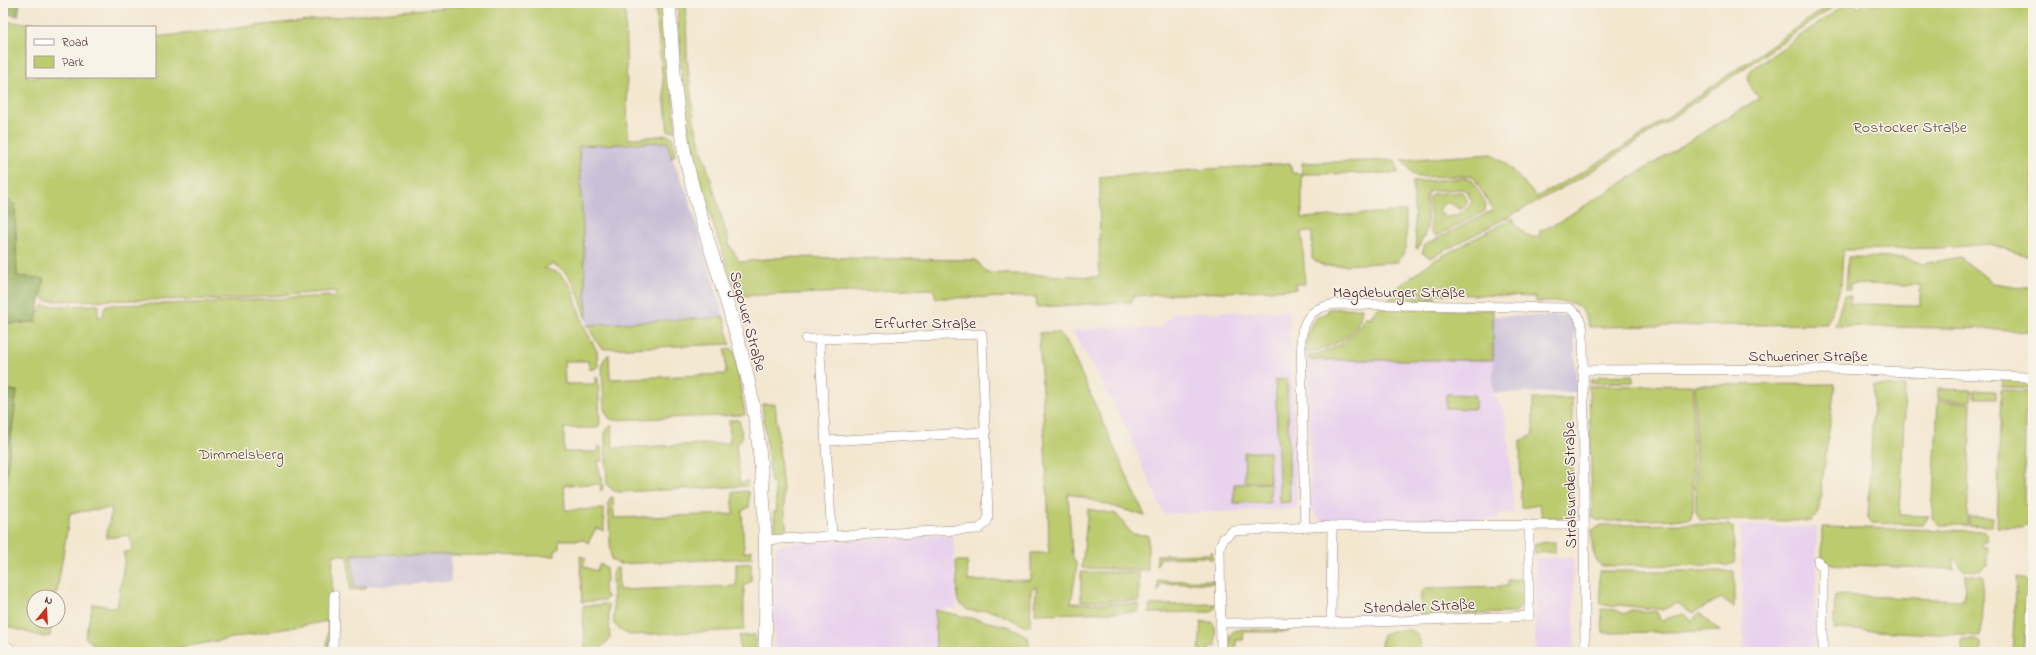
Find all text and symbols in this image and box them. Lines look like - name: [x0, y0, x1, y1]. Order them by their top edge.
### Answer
- legend: [26, 26, 156, 78]
- text: Road: [62, 34, 88, 52]
- text: Park: [62, 54, 84, 72]
- park label: Rostocker Straße: [1853, 116, 1968, 140]
- street label: Segouer Straße: [722, 269, 772, 375]
- street label: Magdeburger Straße: [1333, 281, 1466, 305]
- street label: Erfurter Straße: [874, 312, 977, 336]
- street label: Schweriner Straße: [1748, 345, 1868, 369]
- street label: Stralsunder Straße: [1558, 420, 1584, 549]
- park label: Dimmelsberg: [197, 443, 284, 467]
- north arrow: [26, 589, 66, 629]
- text: N: [43, 592, 55, 609]
- street label: Stendaler Straße: [1363, 593, 1476, 621]

